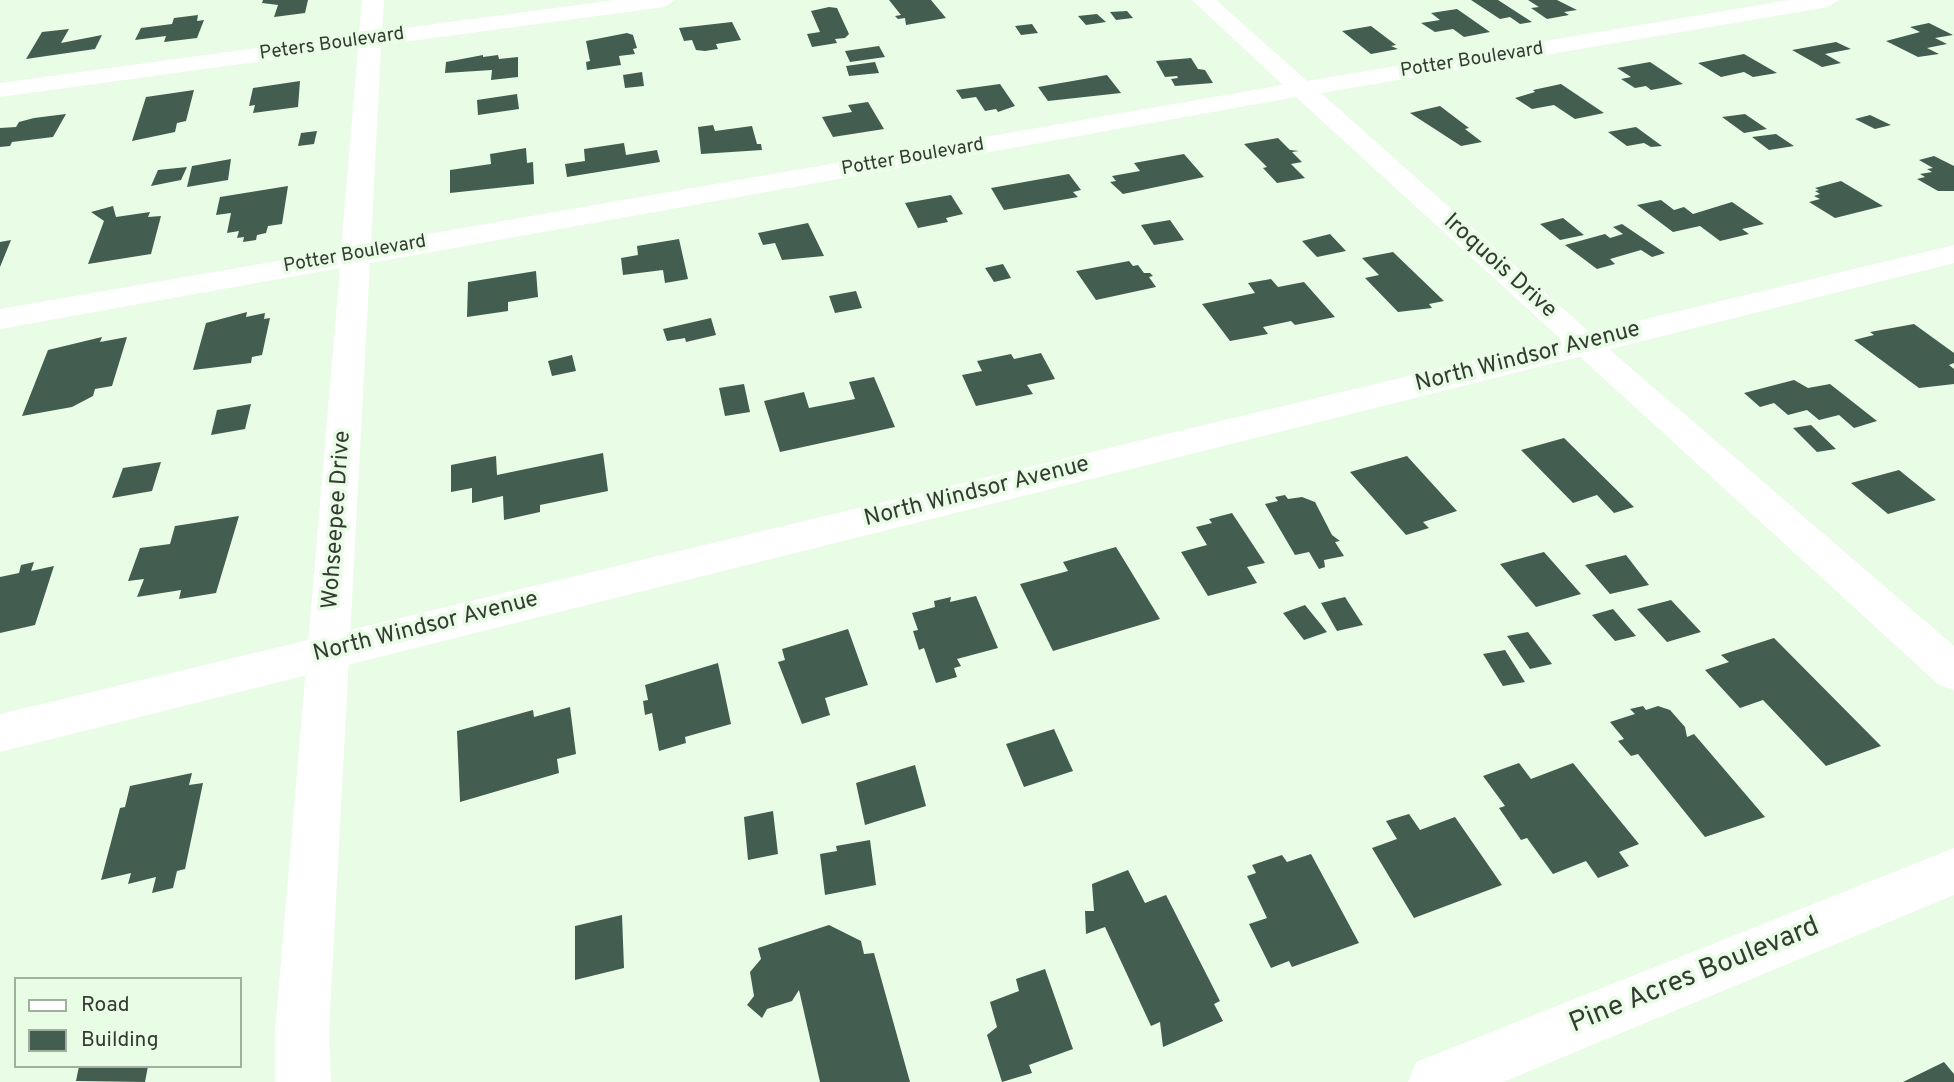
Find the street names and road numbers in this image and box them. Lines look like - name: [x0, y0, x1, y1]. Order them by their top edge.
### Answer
- street label: Peters Boulevard: [258, 24, 406, 66]
- street label: Potter Boulevard: [1399, 38, 1545, 84]
- street label: Potter Boulevard: [840, 134, 986, 182]
- street label: Iroquois Drive: [1437, 209, 1561, 325]
- street label: Potter Boulevard: [282, 231, 428, 279]
- street label: North Windsor Avenue: [1413, 317, 1643, 399]
- street label: Wohseepee Drive: [318, 430, 358, 610]
- street label: North Windsor Avenue: [862, 452, 1092, 534]
- street label: North Windsor Avenue: [311, 587, 541, 669]
- street label: Pine Acres Boulevard: [1565, 911, 1825, 1043]

